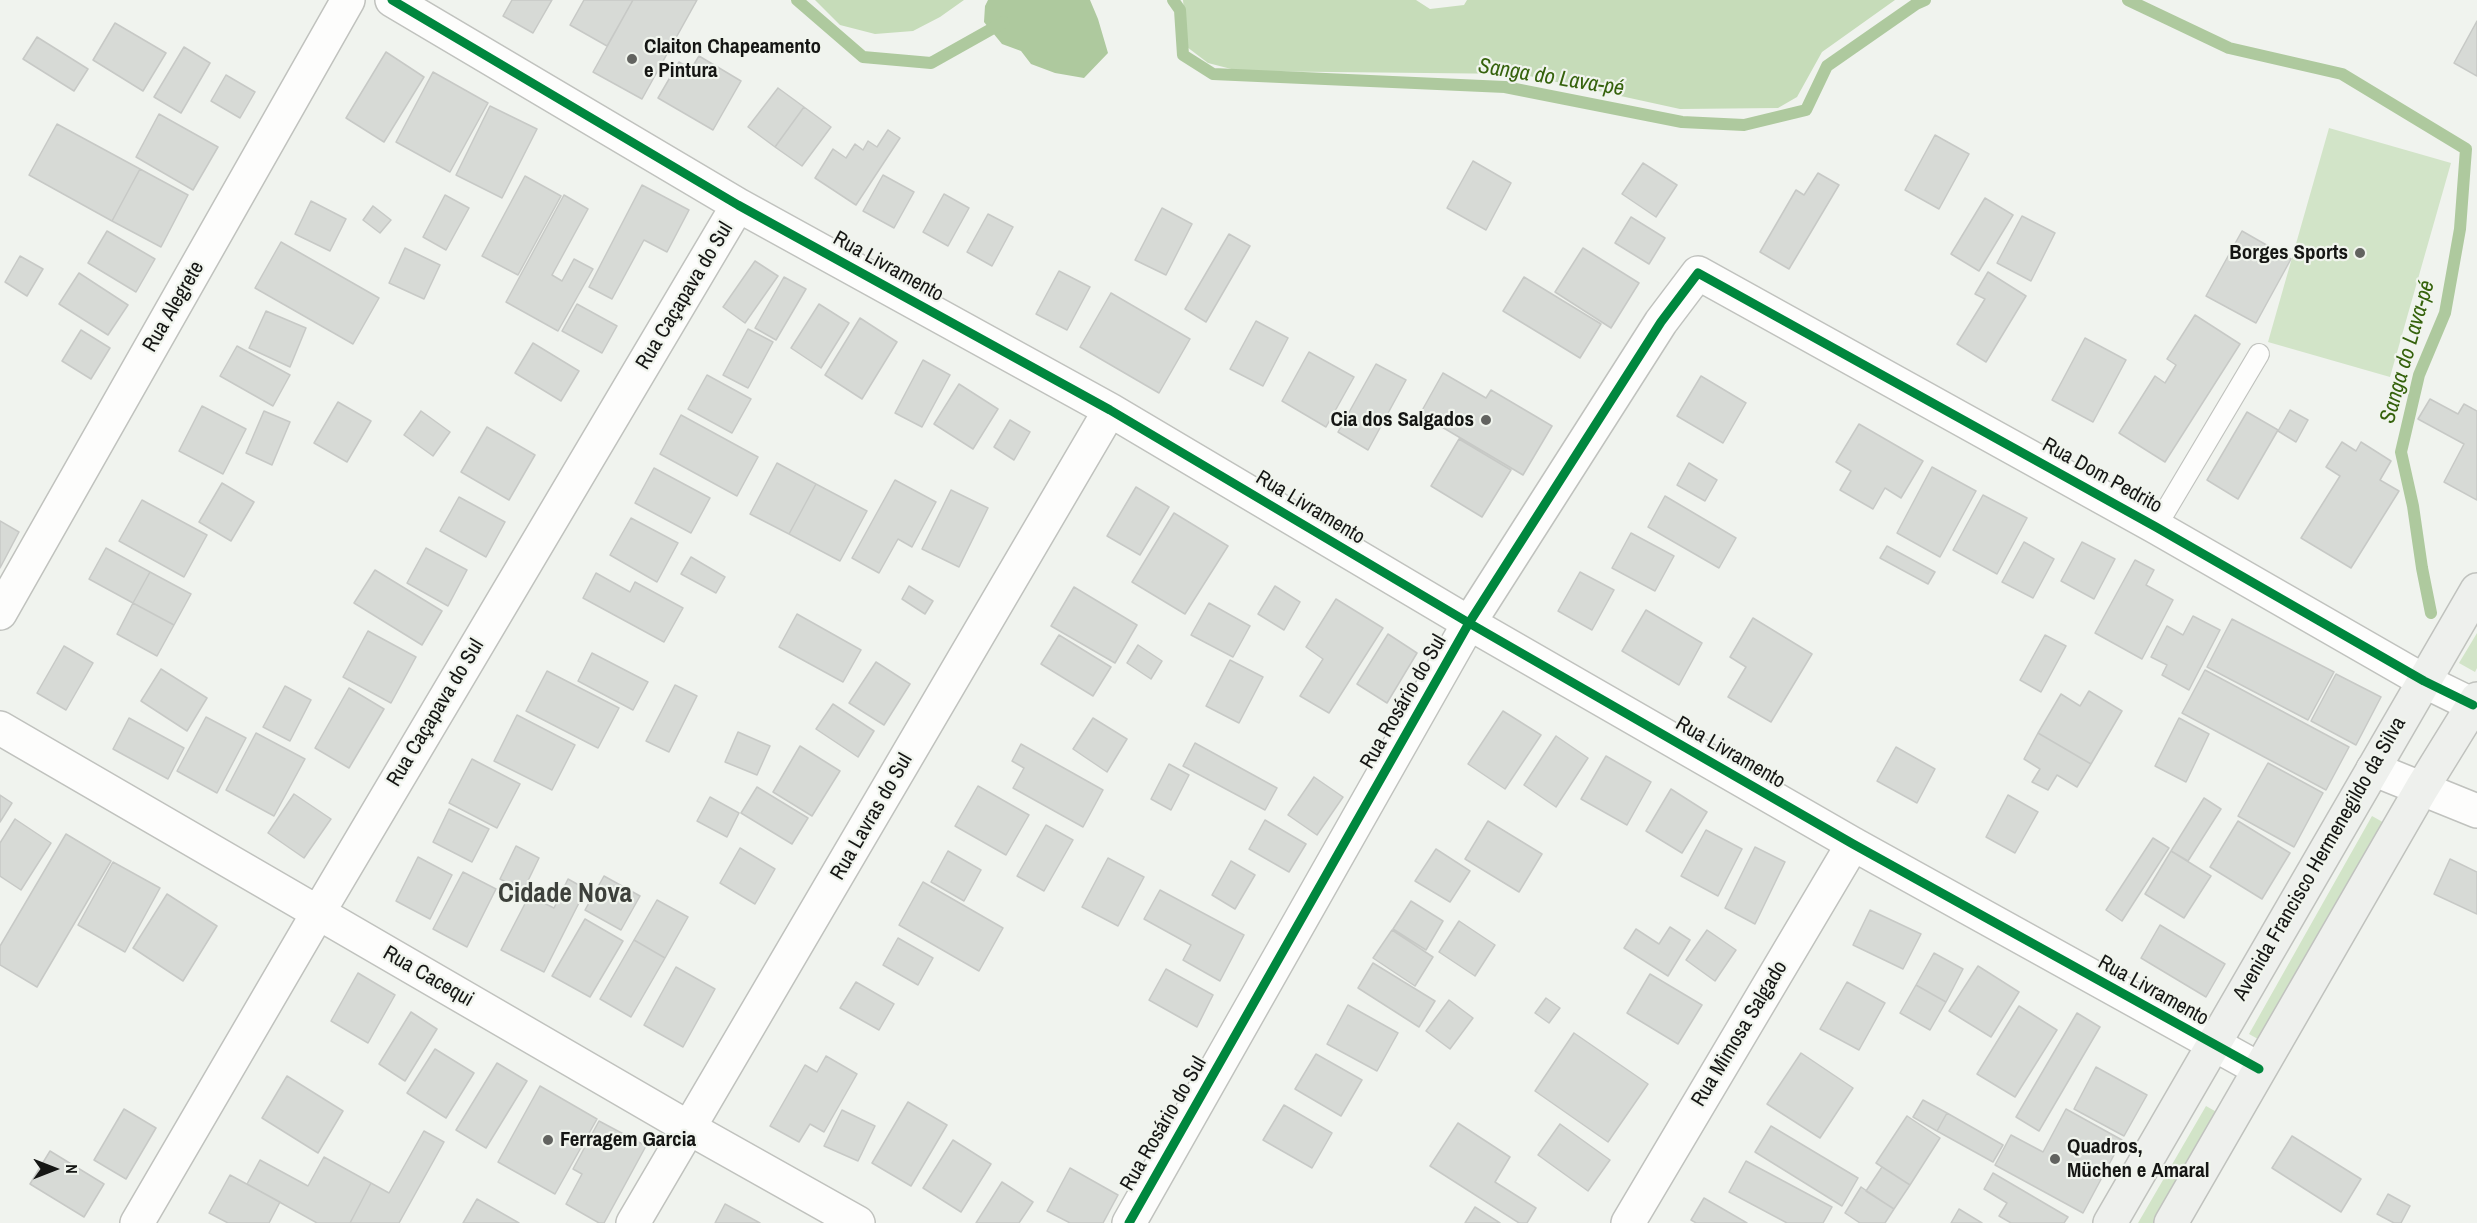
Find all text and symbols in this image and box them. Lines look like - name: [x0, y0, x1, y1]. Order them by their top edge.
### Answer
- place label: Claiton Chapeamento e Pintura: [644, 34, 821, 84]
- marker: Claiton Chapeamento e Pintura: [625, 52, 639, 66]
- water label: Sanga do Lava-pé: [1476, 53, 1626, 103]
- street label: Rua Caçapava do Sul: [631, 218, 739, 374]
- street label: Rua Livramento: [828, 226, 948, 308]
- place label: Borges Sports: [2229, 240, 2348, 266]
- marker: Borges Sports: [2353, 246, 2367, 260]
- street label: Rua Alegrete: [138, 257, 210, 357]
- water label: Sanga do Lava-pé: [2375, 277, 2441, 427]
- place label: Cia dos Salgados: [1330, 407, 1474, 433]
- marker: Cia dos Salgados: [1479, 413, 1493, 427]
- street label: Rua Dom Pedrito: [2038, 433, 2166, 519]
- street label: Rua Livramento: [1251, 466, 1369, 550]
- street label: Rua Rosário do Sul: [1356, 631, 1452, 773]
- street label: Rua Caçapava do Sul: [382, 635, 490, 791]
- street label: Rua Livramento: [1671, 711, 1789, 795]
- street label: Avenida Francisco Hermenegildo da Silva: [2228, 713, 2412, 1005]
- street label: Rua Lavras do Sul: [826, 749, 918, 885]
- district label: Cidade Nova: [498, 879, 632, 911]
- street label: Rua Cacequi: [378, 941, 478, 1013]
- street label: Rua Livramento: [2093, 950, 2213, 1032]
- street label: Rua Mimosa Salgado: [1687, 957, 1793, 1111]
- street label: Rua Rosário do Sul: [1116, 1053, 1212, 1195]
- place label: Ferragem Garcia: [560, 1127, 696, 1153]
- marker: Ferragem Garcia: [541, 1133, 555, 1147]
- place label: Quadros, Müchen e Amaral: [2067, 1134, 2210, 1184]
- north arrow: [24, 1139, 84, 1199]
- marker: Quadros, Müchen e Amaral: [2048, 1152, 2062, 1166]
- text: N: [61, 1164, 83, 1174]

